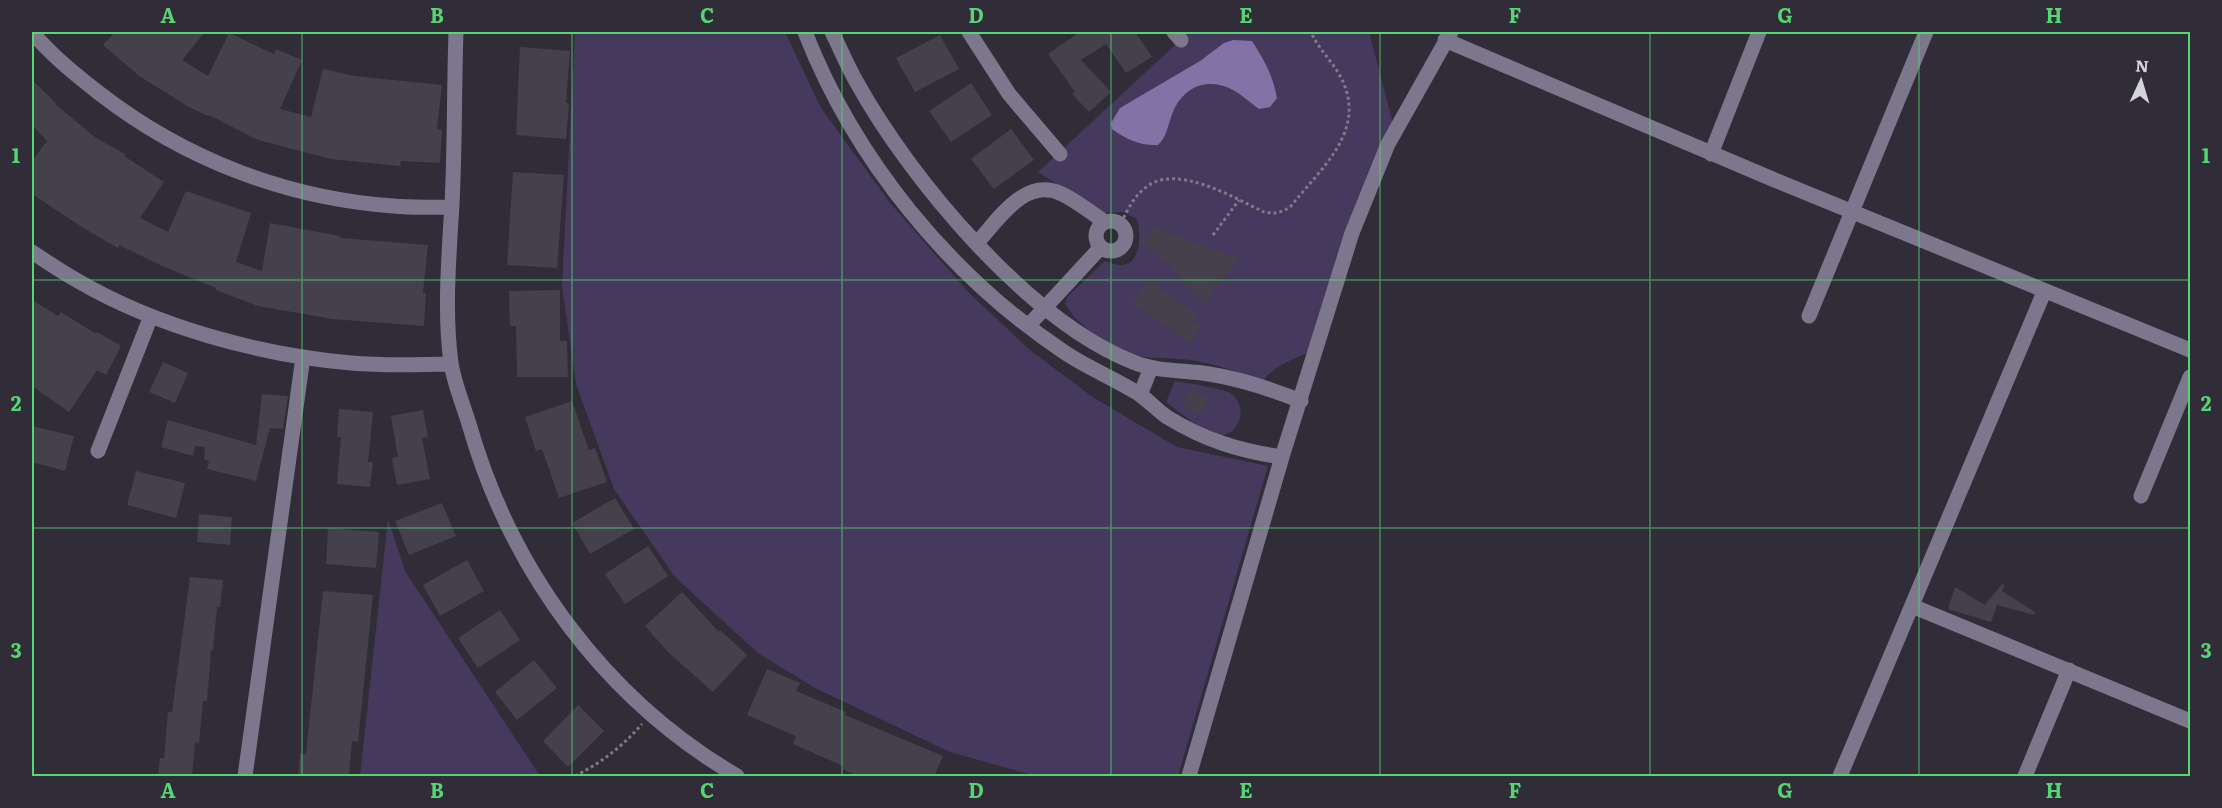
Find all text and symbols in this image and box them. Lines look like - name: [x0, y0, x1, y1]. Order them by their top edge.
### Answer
- text: A: [160, 0, 176, 29]
- text: B: [430, 0, 444, 29]
- text: C: [700, 0, 714, 29]
- text: D: [968, 0, 984, 29]
- text: E: [1239, 0, 1253, 29]
- text: F: [1509, 0, 1522, 29]
- text: G: [1777, 0, 1793, 29]
- text: H: [2046, 0, 2062, 29]
- north arrow: [2111, 51, 2171, 111]
- text: N: [2135, 53, 2150, 77]
- text: 1: [12, 139, 20, 169]
- text: 1: [2202, 139, 2210, 169]
- text: 2: [11, 387, 22, 417]
- text: 2: [2201, 387, 2212, 417]
- text: 3: [10, 634, 22, 664]
- text: 3: [2200, 634, 2212, 664]
- text: A: [160, 774, 176, 804]
- text: B: [430, 774, 444, 804]
- text: C: [700, 774, 714, 804]
- text: D: [968, 774, 984, 804]
- text: E: [1239, 774, 1253, 804]
- text: F: [1509, 774, 1522, 804]
- text: G: [1777, 774, 1793, 804]
- text: H: [2046, 774, 2062, 804]

